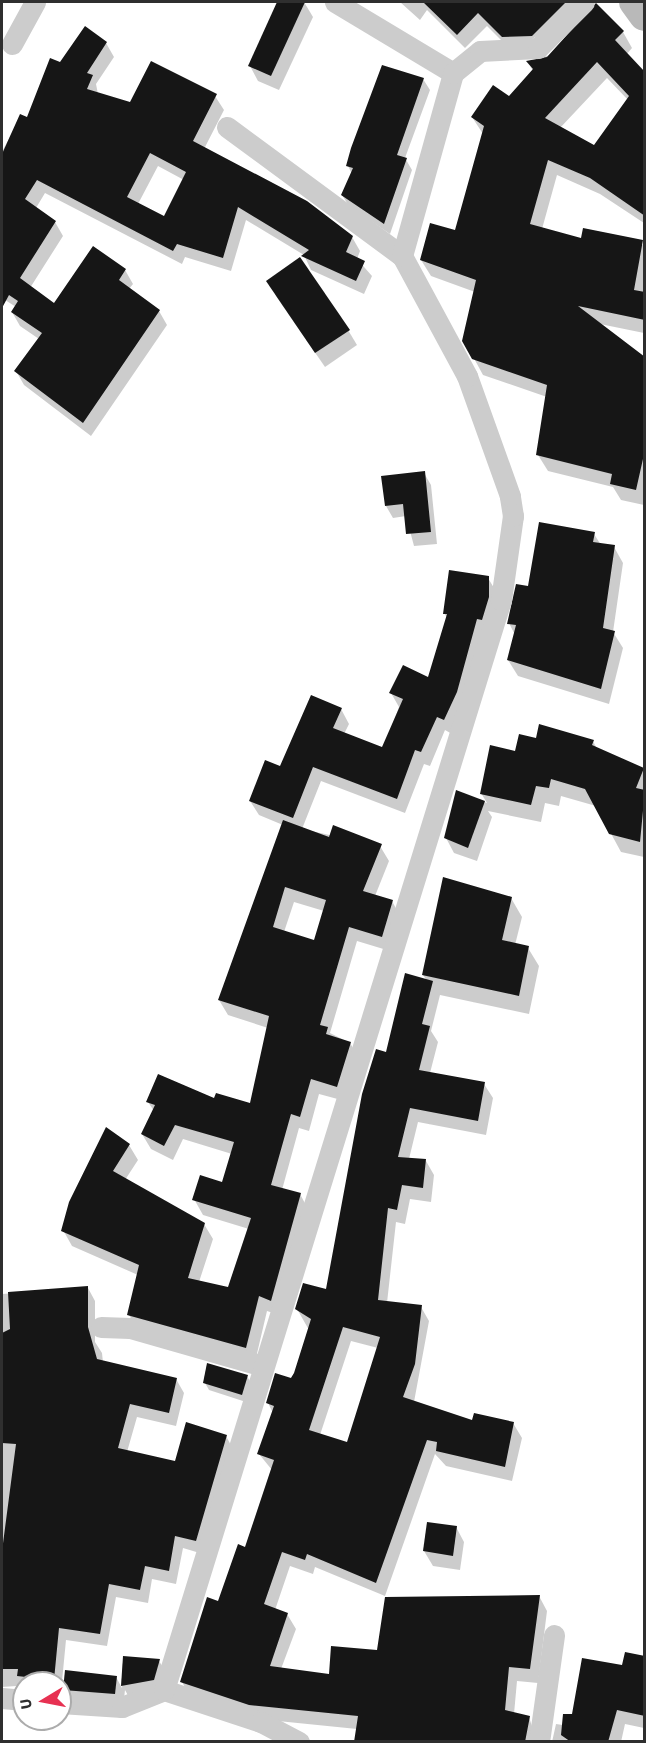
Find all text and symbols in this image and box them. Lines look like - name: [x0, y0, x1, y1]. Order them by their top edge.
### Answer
- north arrow: [12, 1671, 72, 1731]
- text: U: [14, 1697, 38, 1711]

